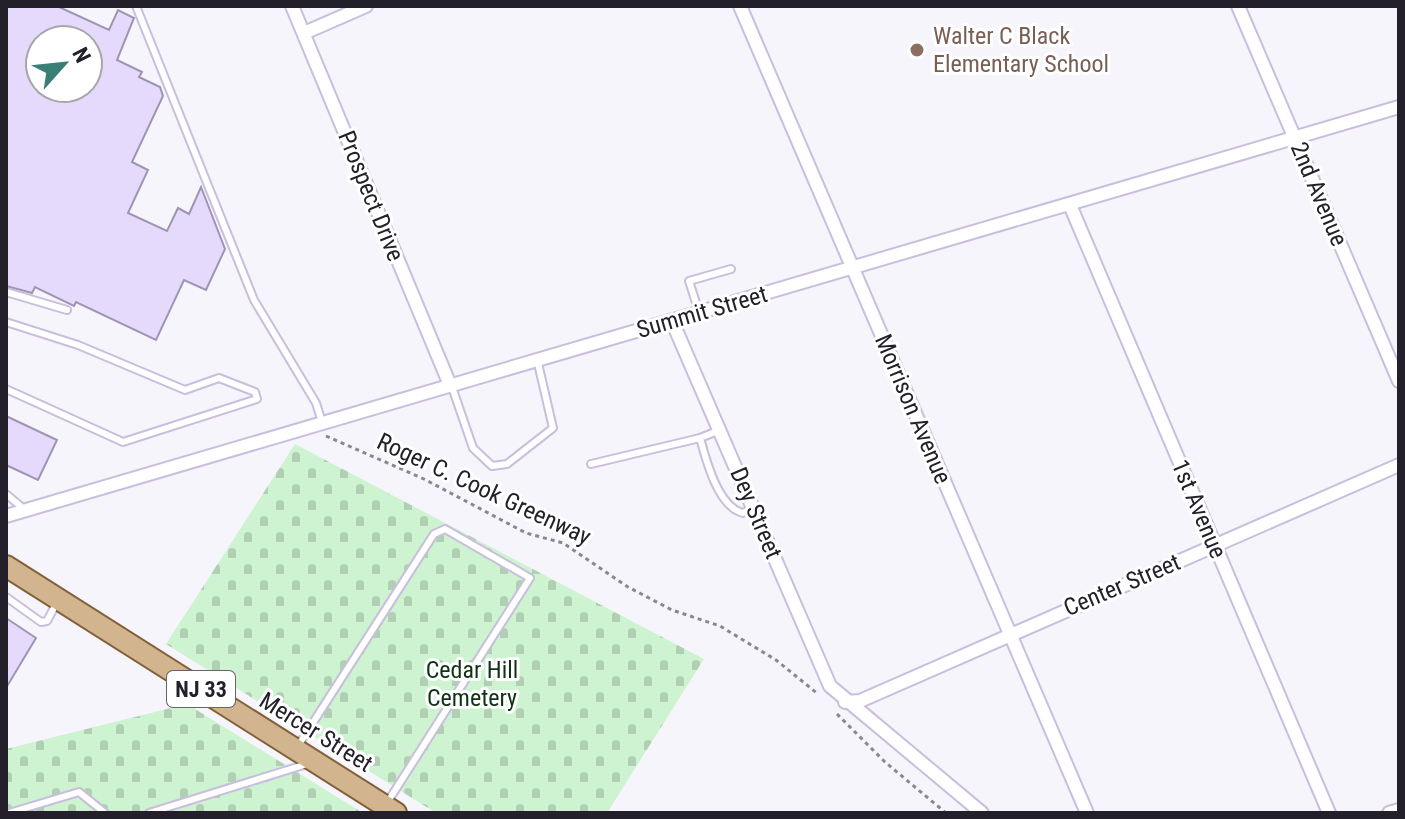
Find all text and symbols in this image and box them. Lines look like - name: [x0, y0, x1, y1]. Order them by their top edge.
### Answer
- place label: Walter C Black Elementary School: [933, 22, 1109, 78]
- north arrow: [24, 24, 104, 104]
- marker: Walter C Black Elementary School: [908, 41, 926, 59]
- text: N: [67, 43, 96, 67]
- street label: Prospect Drive: [332, 127, 410, 265]
- street label: 2nd Avenue: [1285, 138, 1353, 250]
- street label: Summit Street: [633, 280, 771, 344]
- street label: Morrison Avenue: [869, 330, 957, 488]
- street label: Roger C. Cook Greenway: [373, 427, 595, 551]
- street label: 1st Avenue: [1166, 455, 1232, 563]
- street label: Dey Street: [724, 463, 788, 563]
- street label: Center Street: [1060, 548, 1184, 622]
- park label: Cedar Hill Cemetery: [426, 656, 518, 712]
- road number: NJ 33: [167, 671, 235, 707]
- street label: Mercer Street: [254, 686, 378, 778]

